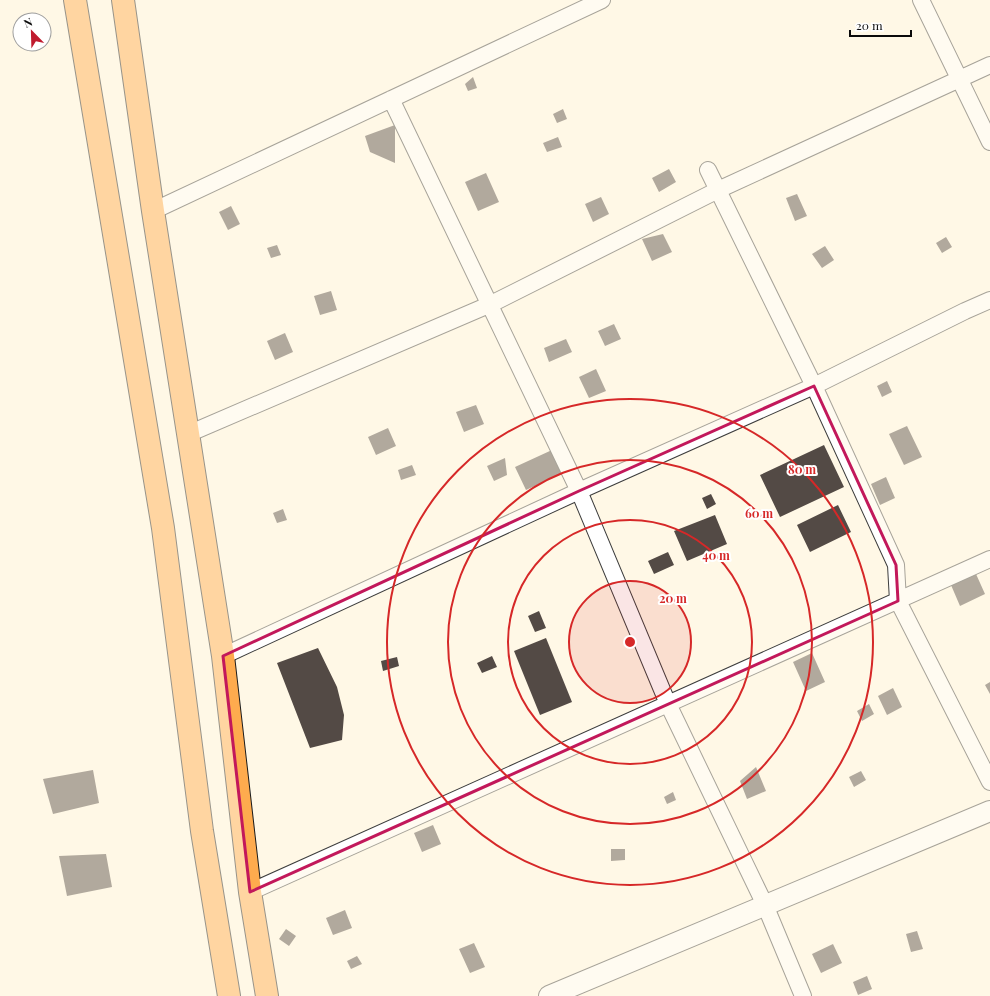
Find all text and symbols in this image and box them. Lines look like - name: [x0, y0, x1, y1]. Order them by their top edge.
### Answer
- north arrow: [12, 12, 52, 52]
- scale bar: [850, 12, 911, 38]
- text: N: [21, 14, 35, 31]
- text: 20 m: [856, 17, 883, 33]
- text: 80 m: [788, 461, 816, 477]
- text: 60 m: [745, 505, 773, 521]
- text: 40 m: [702, 547, 730, 563]
- text: 20 m: [659, 590, 687, 606]
- centre of rings: [623, 635, 637, 649]

